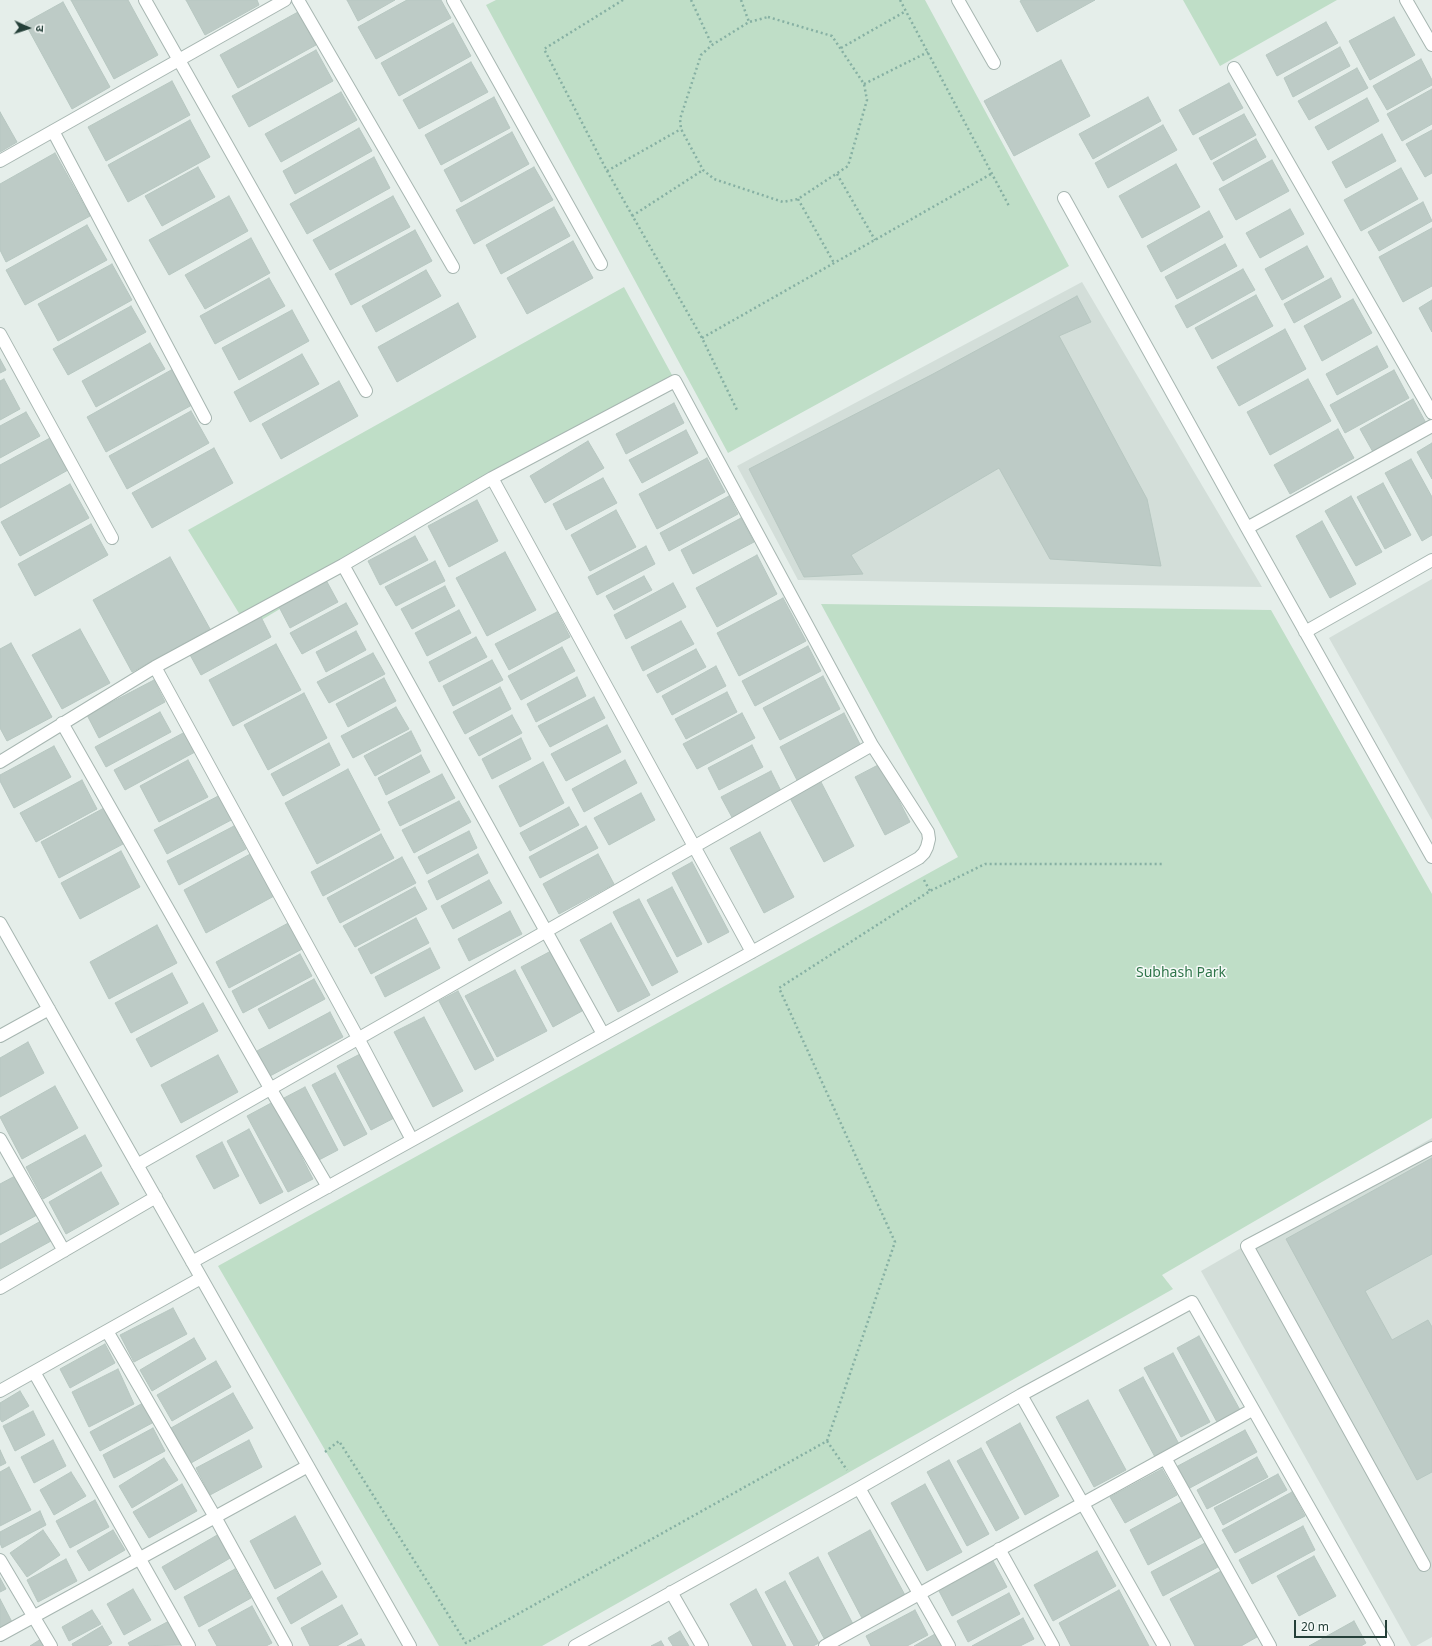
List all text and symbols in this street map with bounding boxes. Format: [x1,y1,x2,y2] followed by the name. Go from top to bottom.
[8,8,48,48] north arrow
[33,25,48,32] text: उ
[1136,965,1226,981] park label: Subhash Park
[1296,1612,1389,1638] scale bar
[1301,1618,1329,1635] text: 20 m

